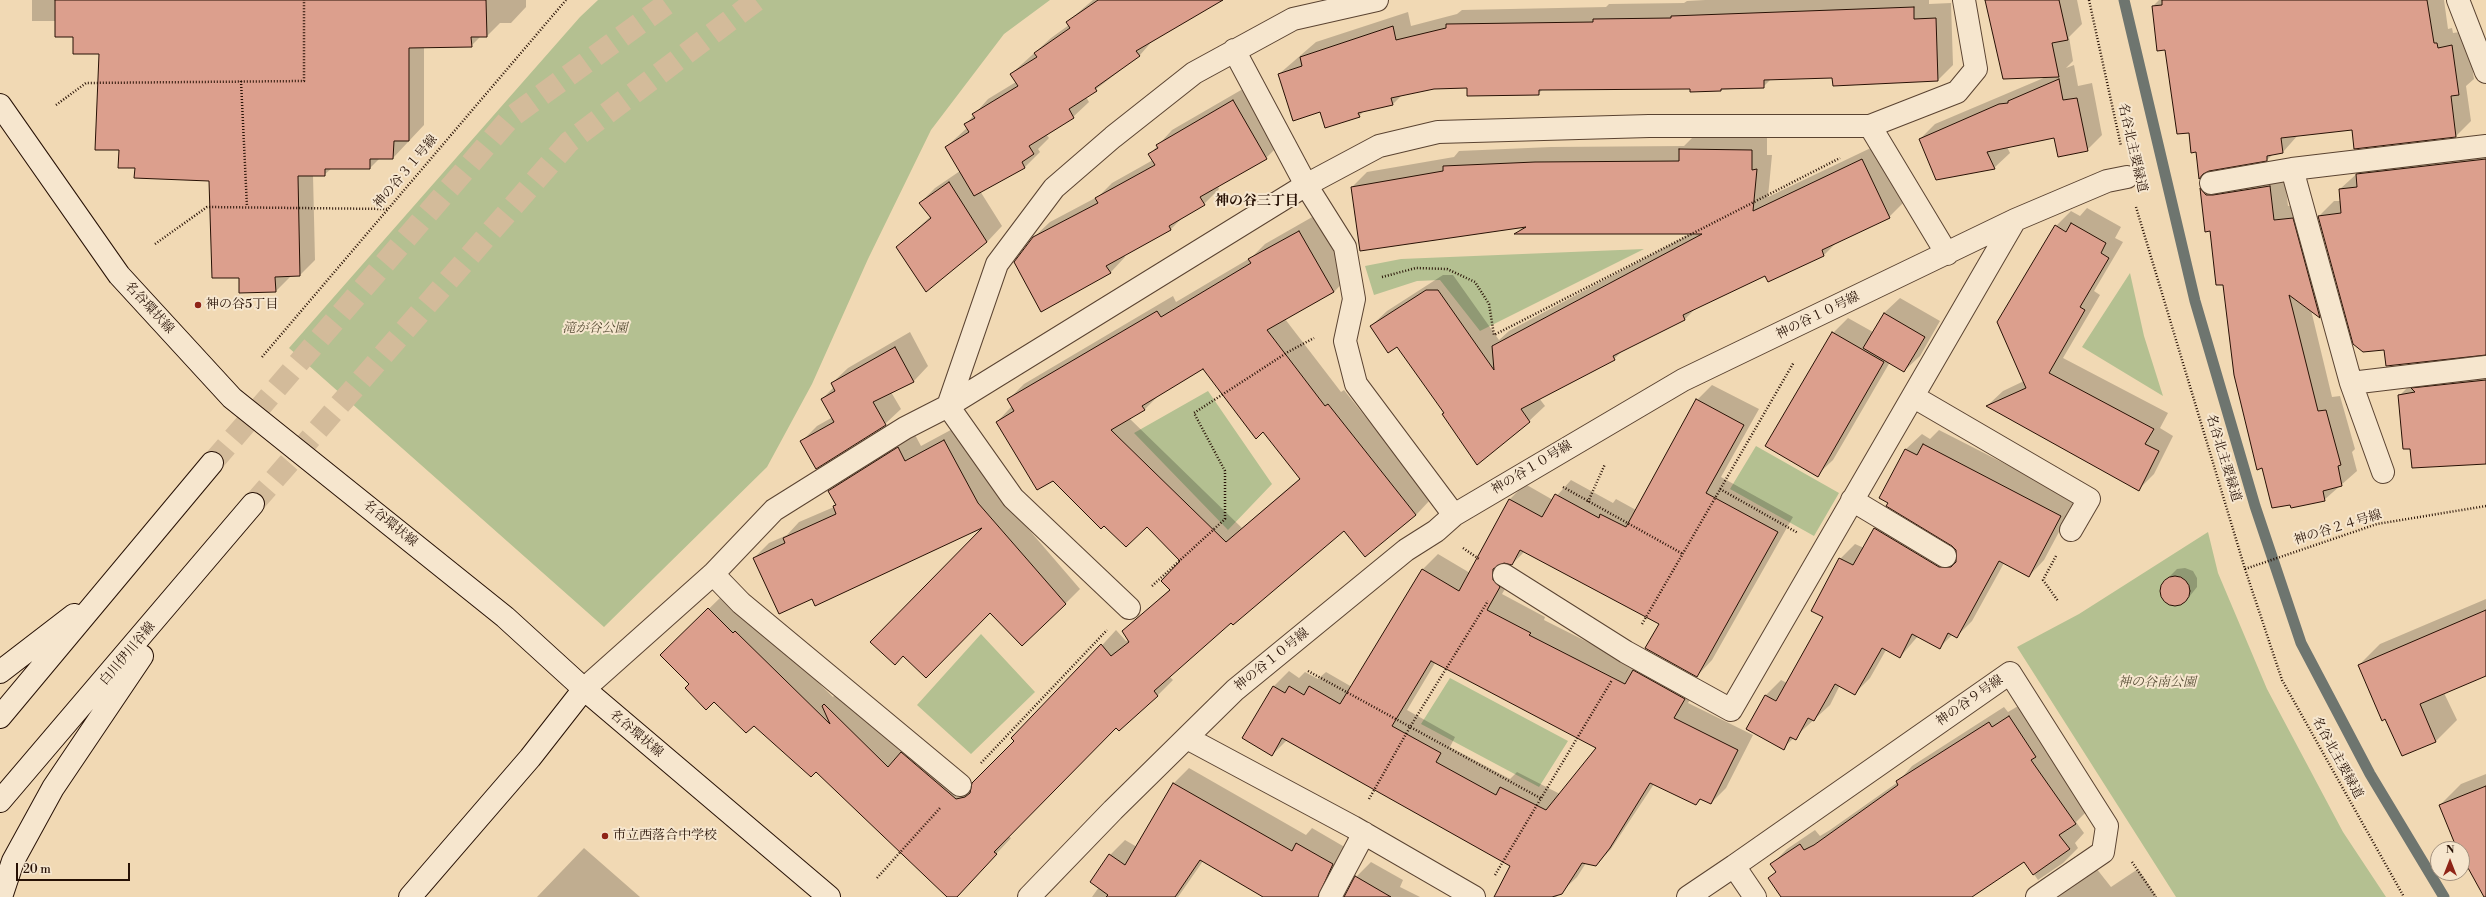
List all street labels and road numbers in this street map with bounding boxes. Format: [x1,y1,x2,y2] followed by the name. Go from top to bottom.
[2114,102,2150,194] street label: 名谷北主要緑道
[371,132,441,212] street label: 神の谷３１号線
[121,279,177,337] street label: 名谷環状線
[1774,289,1862,343] street label: 神の谷１０号線
[2202,412,2244,504] street label: 名谷北主要緑道
[1489,438,1575,498] street label: 神の谷１０号線
[360,497,420,551] street label: 名谷環状線
[2292,507,2384,549] street label: 神の谷２４号線
[97,619,159,689] street label: 白川伊川谷線
[1232,625,1312,695] street label: 神の谷１０号線
[1934,672,2006,730] street label: 神の谷９号線
[606,707,666,761] street label: 名谷環状線
[2308,714,2366,802] street label: 名谷北主要緑道

